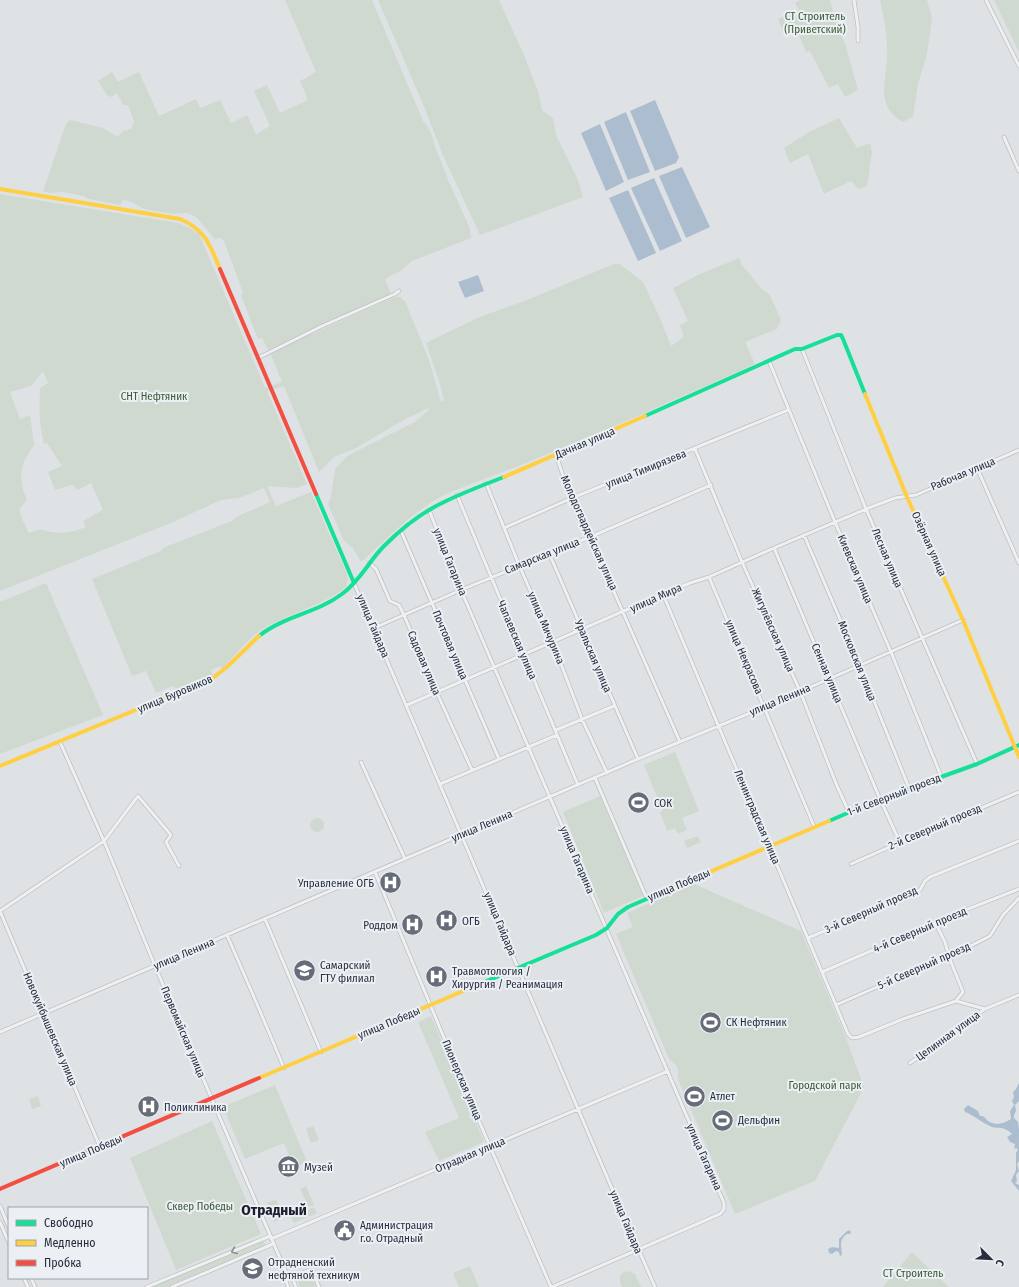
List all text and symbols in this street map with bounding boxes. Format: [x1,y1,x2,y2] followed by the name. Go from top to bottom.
[784,10,846,36] park label: СТ Строитель (Приветский)
[121,390,188,403] park label: СНТ Нефтяник
[552,425,617,462] street label: Дачная улица
[604,447,688,491] street label: улица Тимирязева
[929,455,997,493] street label: Рабочая улица
[558,473,620,593] street label: Молодогвардейская улица
[909,509,949,579] street label: Озёрная улица
[431,526,469,598] street label: улица Гагарина
[869,526,905,590] street label: Лесная улица
[835,533,875,605] street label: Киевская улица
[503,535,581,577] street label: Самарская улица
[628,581,684,615] street label: улица Мира
[749,586,797,674] street label: Жигулёвская улица
[525,590,567,666] street label: улица Мичурина
[354,592,392,660] street label: улица Гайдара
[495,599,539,681] street label: Чапаевская улица
[430,608,470,682] street label: Почтовая улица
[571,617,614,694] street label: Уральская улица
[722,618,766,696] street label: улица Некрасова
[835,619,879,703] street label: Московская улица
[405,629,443,697] street label: Садовая улица
[809,641,845,705] street label: Сенная улица
[136,672,214,716] street label: улица Буровиков
[748,681,812,719] street label: улица Ленина
[731,768,783,866] street label: Ленинградская улица
[845,771,943,819] street label: 1-й Северный проезд
[626,790,652,816] sports icon: СОК
[654,797,672,810] place label: СОК
[887,801,984,852] street label: 2-й Северный проезд
[450,807,514,845] street label: улица Ленина
[557,824,597,896] street label: улица Гагарина
[646,866,712,904] street label: улица Победы
[377,870,403,896] hospital icon: Управление ОГБ
[297,877,374,890] place label: Управление ОГБ
[823,884,920,936] street label: 3-й Северный проезд
[481,890,519,958] street label: улица Гайдара
[871,904,969,956] street label: 4-й Северный проезд
[434,908,460,934] hospital icon: ОГБ
[400,912,426,938] hospital icon: Роддом
[462,915,480,928] place label: ОГБ
[363,919,398,932] place label: Роддом
[152,935,216,973] street label: улица Ленина
[876,940,973,992] street label: 5-й Северный проезд
[292,958,318,984] school or university icon: Самарский ГТУ филиал
[320,959,375,985] place label: Самарский ГТУ филиал
[424,964,450,990] hospital icon: Травмотология / Хирургия / Реанимация
[452,965,563,991] place label: Травмотология / Хирургия / Реанимация
[20,970,80,1088] street label: Новокуйбышевская улица
[158,984,208,1080] street label: Первомайская улица
[356,1004,422,1042] street label: улица Победы
[913,1008,983,1064] street label: Целинная улица
[697,1009,723,1035] sports icon: СК Нефтяник
[726,1016,787,1029] place label: СК Нефтяник
[439,1038,485,1122] street label: Пионерская улица
[788,1079,862,1092] park label: Городской парк
[681,1083,707,1109] sports icon: Атлет
[710,1090,735,1103] place label: Атлет
[136,1094,162,1120] hospital icon: Поликлиника
[164,1101,227,1114] place label: Поликлиника
[710,1107,736,1133] sports icon: Дельфин
[737,1114,780,1127] place label: Дельфин
[683,1122,725,1192] street label: улица Гагарина
[58,1132,124,1170] street label: улица Победы
[433,1134,507,1176] street label: Отрадная улица
[276,1154,302,1180] museum icon: Музей
[304,1161,333,1174] place label: Музей
[607,1188,645,1256] street label: улица Гайдара
[167,1200,233,1213] park label: Сквер Победы
[241,1201,307,1219] district label: Отрадный
[8,1207,148,1279] legend
[44,1216,93,1230] text: Свободно
[332,1218,358,1244] public building icon: Администрация г.о. Отрадный
[360,1219,433,1245] place label: Администрация г.о. Отрадный
[44,1236,96,1250] text: Медленно
[971,1239,1011,1279] north arrow
[231,1246,238,1254] one-way arrow
[239,1255,265,1281] school or university icon: Отрадненский нефтяной техникум
[44,1256,82,1270] text: Пробка
[268,1256,360,1282] place label: Отрадненский нефтяной техникум
[992,1258,1007,1268] text: С
[883,1267,943,1280] park label: СТ Строитель

